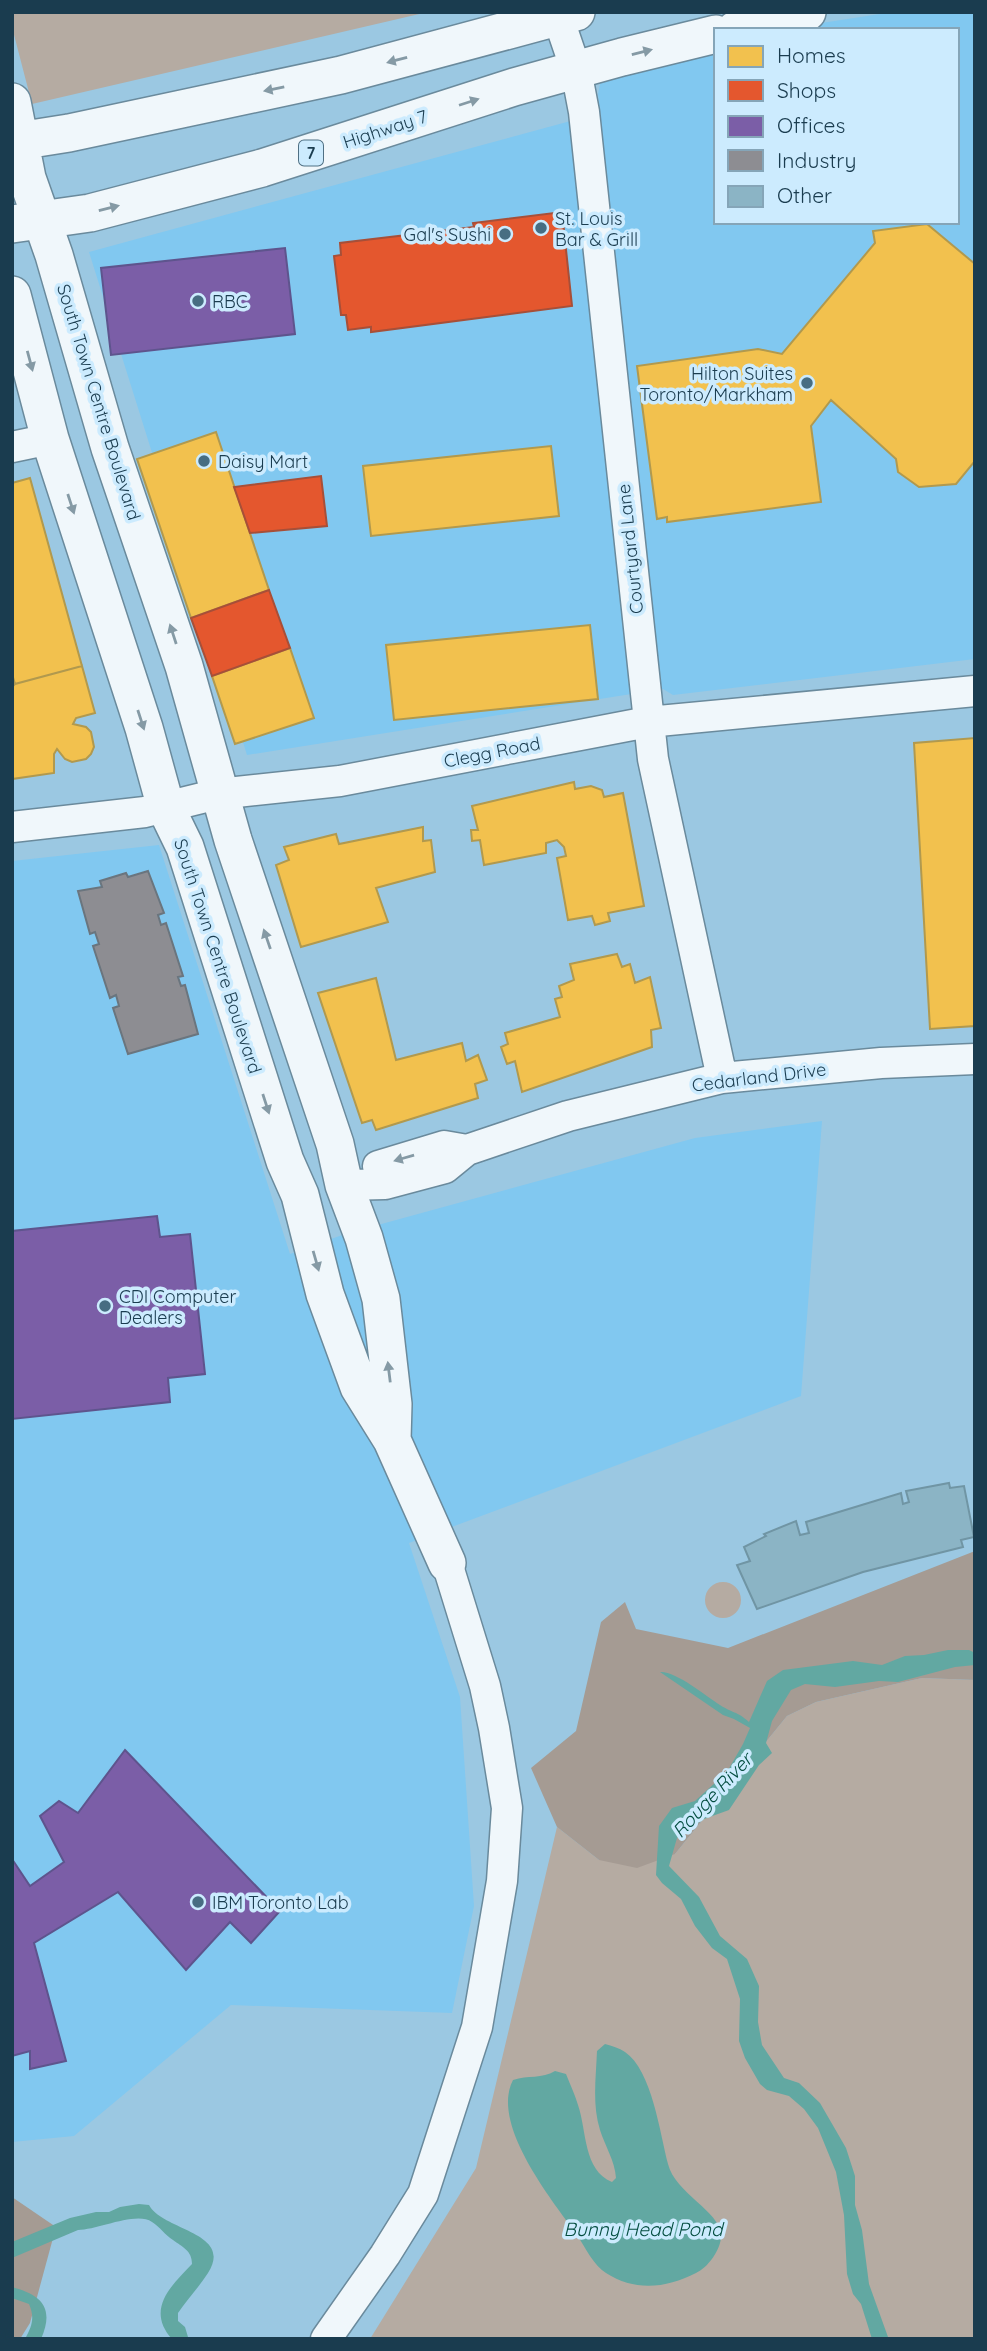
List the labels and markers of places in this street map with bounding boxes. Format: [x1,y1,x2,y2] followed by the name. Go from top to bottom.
[555,207,638,251] place label: St. Louis Bar & Grill
[533,220,549,236] marker: St. Louis Bar & Grill
[403,223,491,246] place label: Gal's Sushi
[497,226,513,242] marker: Gal's Sushi
[212,290,248,313] place label: RBC
[190,293,206,309] marker: RBC
[640,362,793,406] place label: Hilton Suites Toronto/Markham
[799,375,815,391] marker: Hilton Suites Toronto/Markham
[218,450,308,473] place label: Daisy Mart
[196,453,212,469] marker: Daisy Mart
[119,1285,236,1329] place label: CDI Computer Dealers
[97,1298,113,1314] marker: CDI Computer Dealers
[212,1891,349,1914] place label: IBM Toronto Lab
[190,1894,206,1910] marker: IBM Toronto Lab

